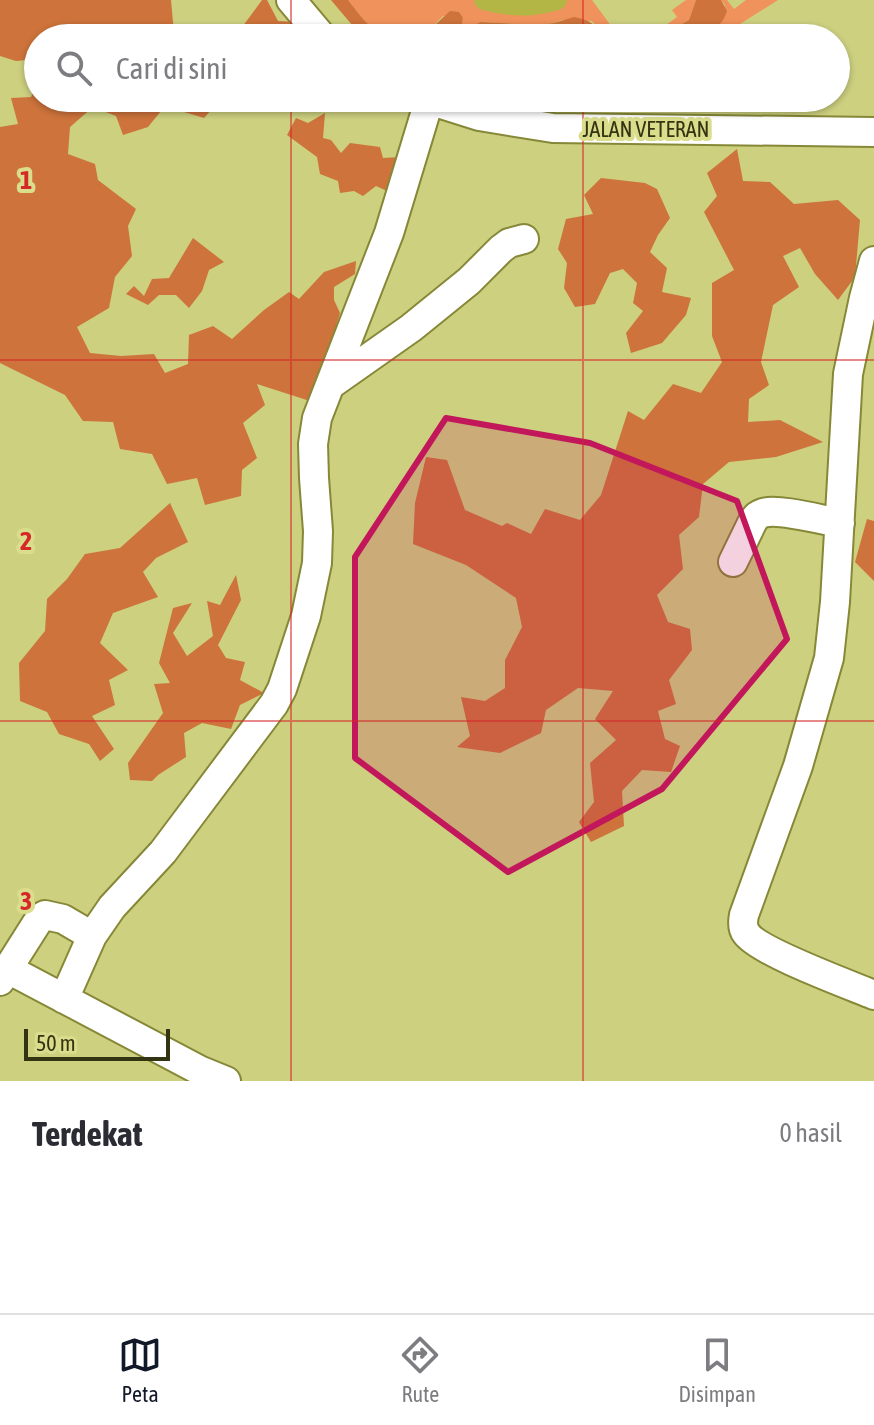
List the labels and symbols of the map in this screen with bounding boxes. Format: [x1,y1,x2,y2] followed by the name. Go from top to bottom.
[582,116,710,142] street label: JALAN VETERAN
[20,165,32,195] text: 1
[20,526,32,556] text: 2
[20,886,32,916] text: 3
[24,1025,170,1061] scale bar

